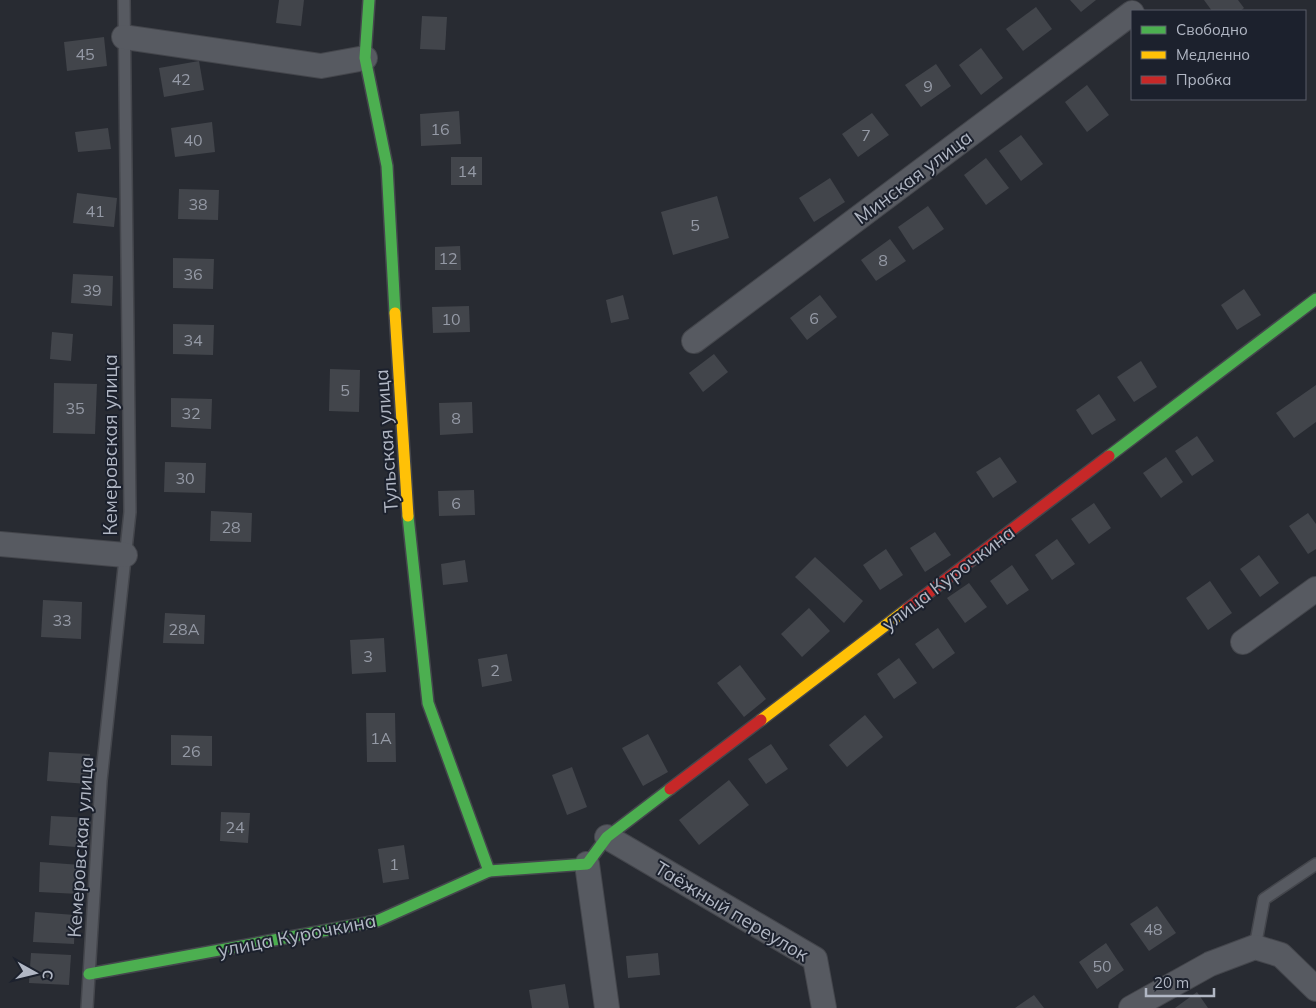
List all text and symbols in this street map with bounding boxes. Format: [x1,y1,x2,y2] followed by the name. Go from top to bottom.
[1131,10,1306,100] legend
[1176,20,1248,39] text: Свободно
[75,44,95,64] house number: 45
[1176,45,1250,64] text: Медленно
[171,69,191,89] house number: 42
[1176,70,1231,89] text: Пробка
[923,76,933,96] house number: 9
[430,119,450,139] house number: 16
[849,125,977,229] street label: Минская улица
[861,125,871,145] house number: 7
[183,130,203,150] house number: 40
[457,161,477,181] house number: 14
[188,194,208,214] house number: 38
[85,201,105,221] house number: 41
[690,215,700,235] house number: 5
[438,248,458,268] house number: 12
[878,250,888,270] house number: 8
[183,264,203,284] house number: 36
[82,280,102,300] house number: 39
[809,308,819,328] house number: 6
[441,309,461,329] house number: 10
[183,330,203,350] house number: 34
[98,354,122,536] street label: Кемеровская улица
[369,369,403,513] street label: Тульская улица
[340,380,350,400] house number: 5
[65,398,85,418] house number: 35
[181,403,201,423] house number: 32
[451,408,461,428] house number: 8
[175,468,195,488] house number: 30
[451,493,461,513] house number: 6
[221,517,241,537] house number: 28
[877,520,1019,636] street label: улица Курочкина
[52,610,72,630] house number: 33
[169,619,200,639] house number: 28А
[363,646,373,666] house number: 3
[490,660,500,680] house number: 2
[370,728,392,748] house number: 1А
[181,741,201,761] house number: 26
[62,756,98,938] street label: Кемеровская улица
[225,817,245,837] house number: 24
[389,854,399,874] house number: 1
[651,856,814,967] street label: Таёжный переулок
[216,908,378,962] street label: улица Курочкина
[1143,919,1163,939] house number: 48
[10,948,60,998] north arrow
[1092,956,1112,976] house number: 50
[1146,966,1214,998] scale bar
[38,969,57,981] text: С
[1154,973,1189,992] text: 20 m

